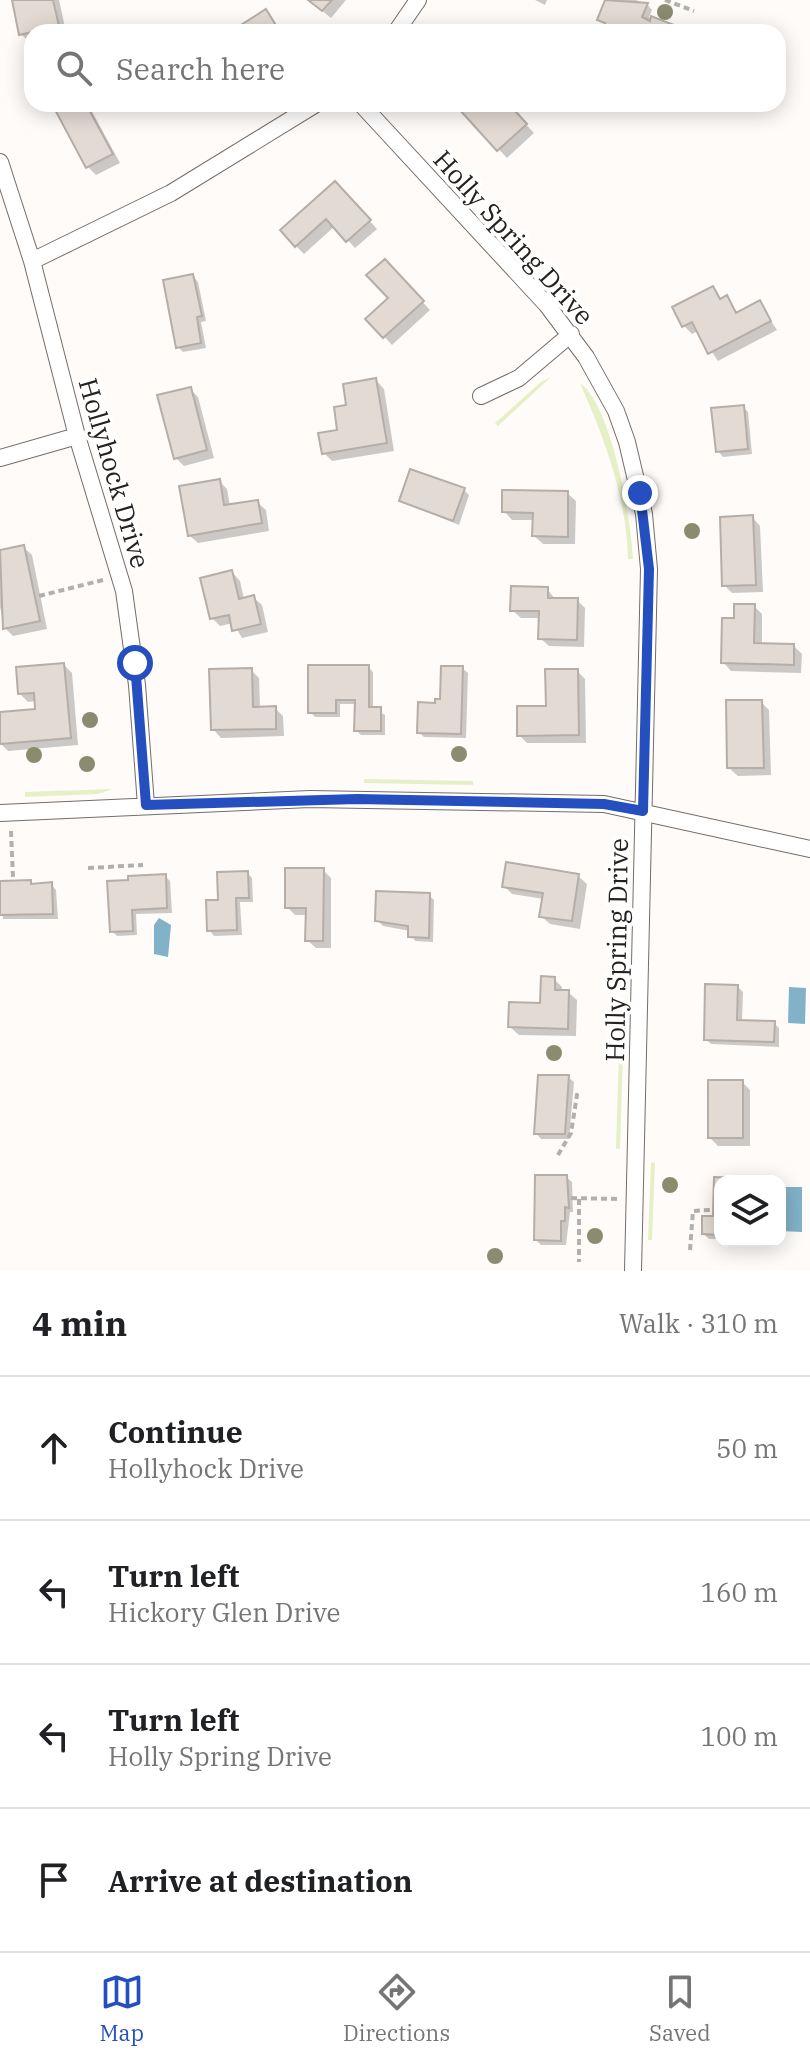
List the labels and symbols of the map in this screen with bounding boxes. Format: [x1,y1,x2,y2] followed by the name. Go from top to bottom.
[426,142,602,332] street label: Holly Spring Drive
[72,374,158,572] street label: Hollyhock Drive
[622,475,658,511] route end
[117,645,153,681] route start
[597,838,635,1062] street label: Holly Spring Drive

